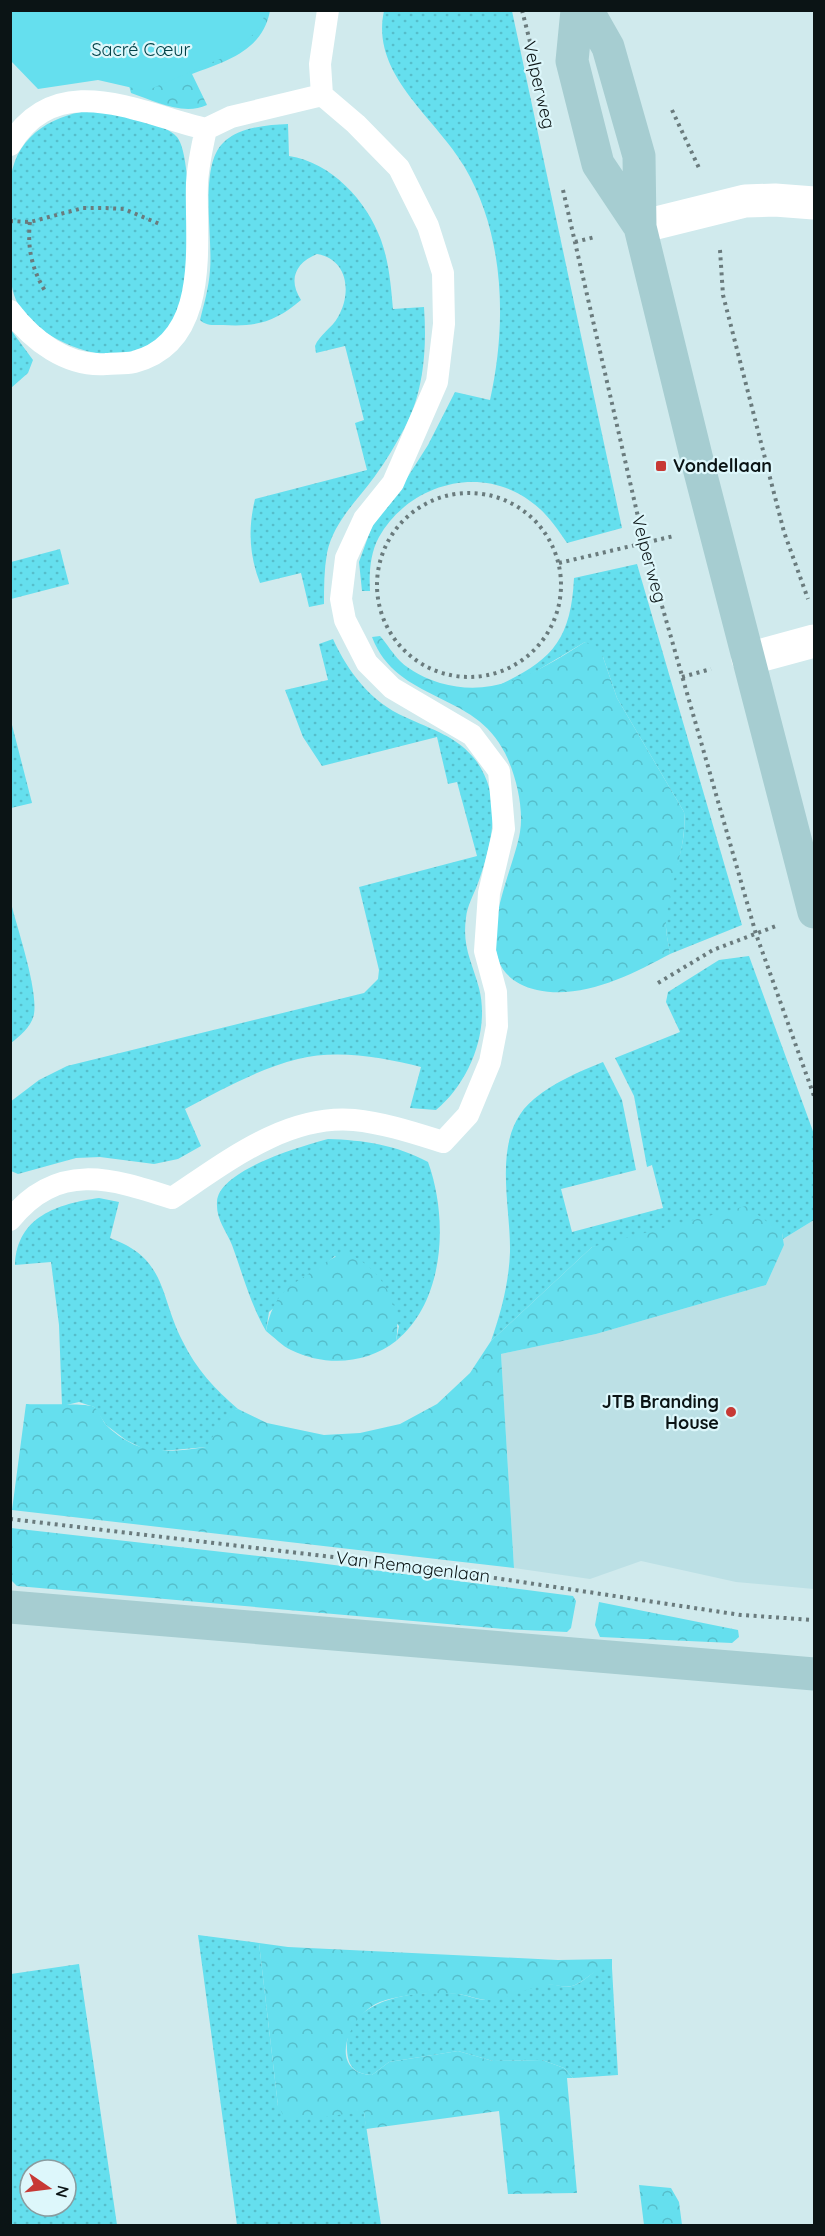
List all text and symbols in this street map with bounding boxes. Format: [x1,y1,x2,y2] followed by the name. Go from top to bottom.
[91,38,191,61] park label: Sacré Cœur
[518,39,561,131] street label: Velperweg
[673,454,772,477] place label: Vondellaan
[654,459,668,473] marker: Vondellaan
[627,513,672,605] street label: Velperweg
[602,1390,719,1434] place label: JTB Branding House
[724,1405,738,1419] marker: JTB Branding House
[335,1546,492,1587] street label: Van Remagenlaan
[18,2158,78,2218] north arrow
[51,2184,74,2200] text: N

